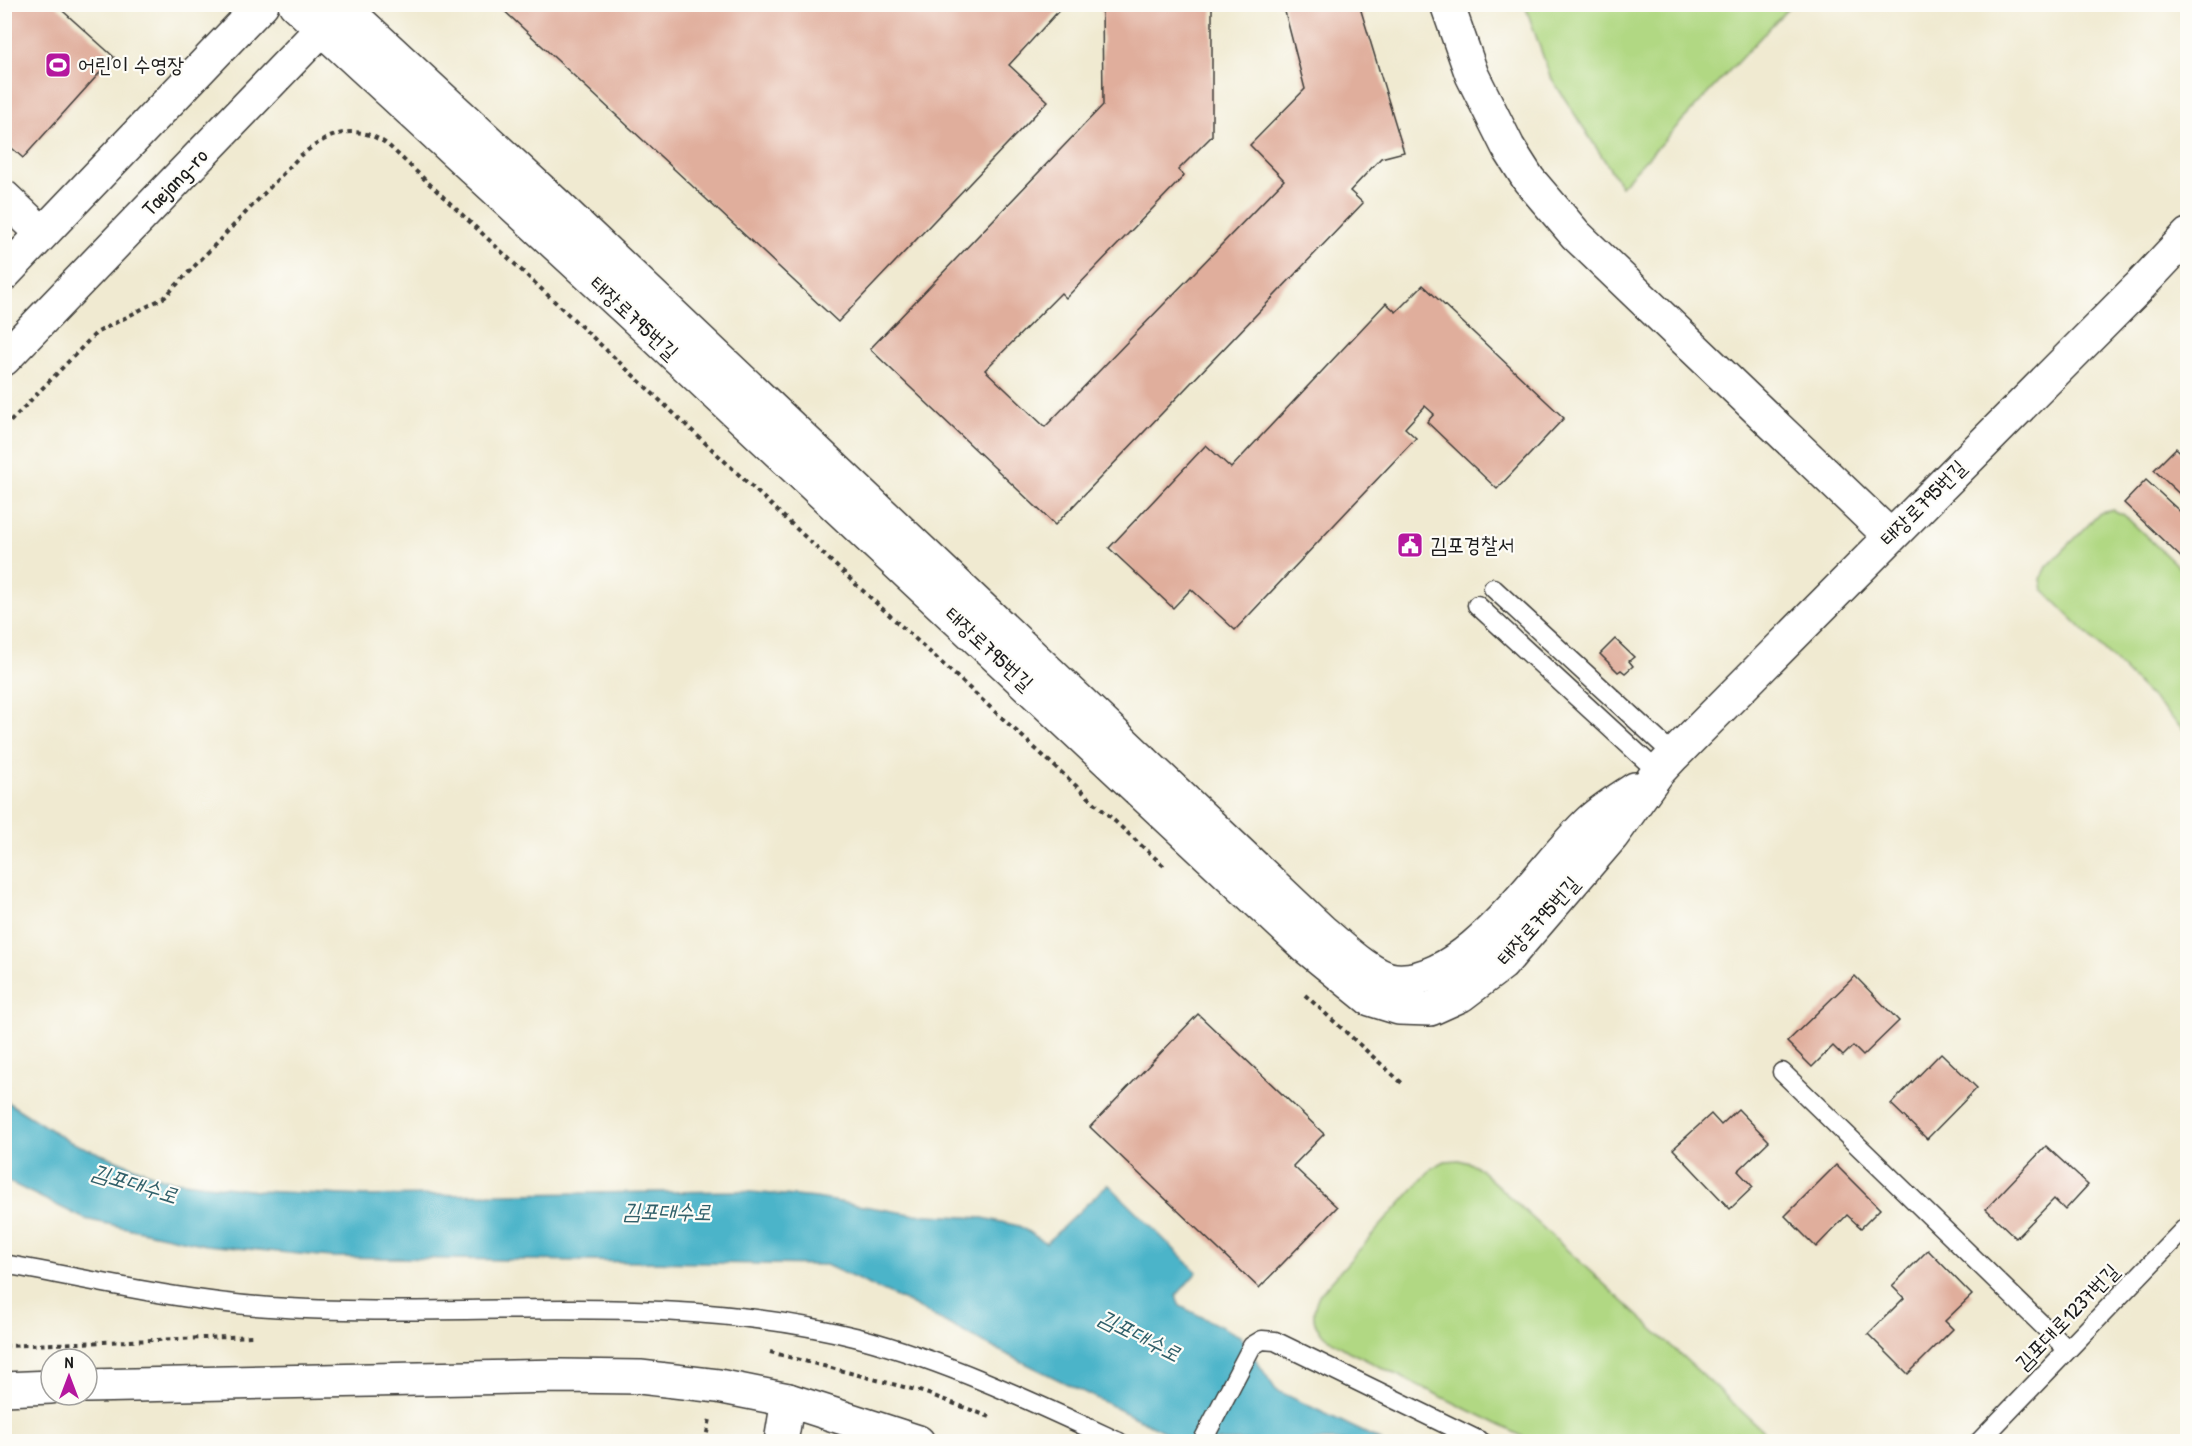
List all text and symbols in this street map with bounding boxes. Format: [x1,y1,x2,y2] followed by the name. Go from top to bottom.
[43,50,73,80] sports icon: 어린이 수영장
[78,50,184,79] place label: 어린이 수영장
[135,142,214,222] street label: Taejang-ro
[584,269,685,366] street label: 태장로795번길
[1873,453,1972,552] street label: 태장로795번길
[1395,530,1425,560] public building icon: 김포경찰서
[1430,530,1515,559] place label: 김포경찰서
[939,600,1040,697] street label: 태장로795번길
[1490,869,1586,972] street label: 태장로795번길
[88,1156,182,1210] water label: 김포대수로
[622,1195,712,1227] water label: 김포대수로
[2008,1257,2125,1377] street label: 김포대로1237번길
[1094,1302,1187,1369] water label: 김포대수로
[39,1347,99,1407] north arrow
[65,1351,74,1373] text: N

